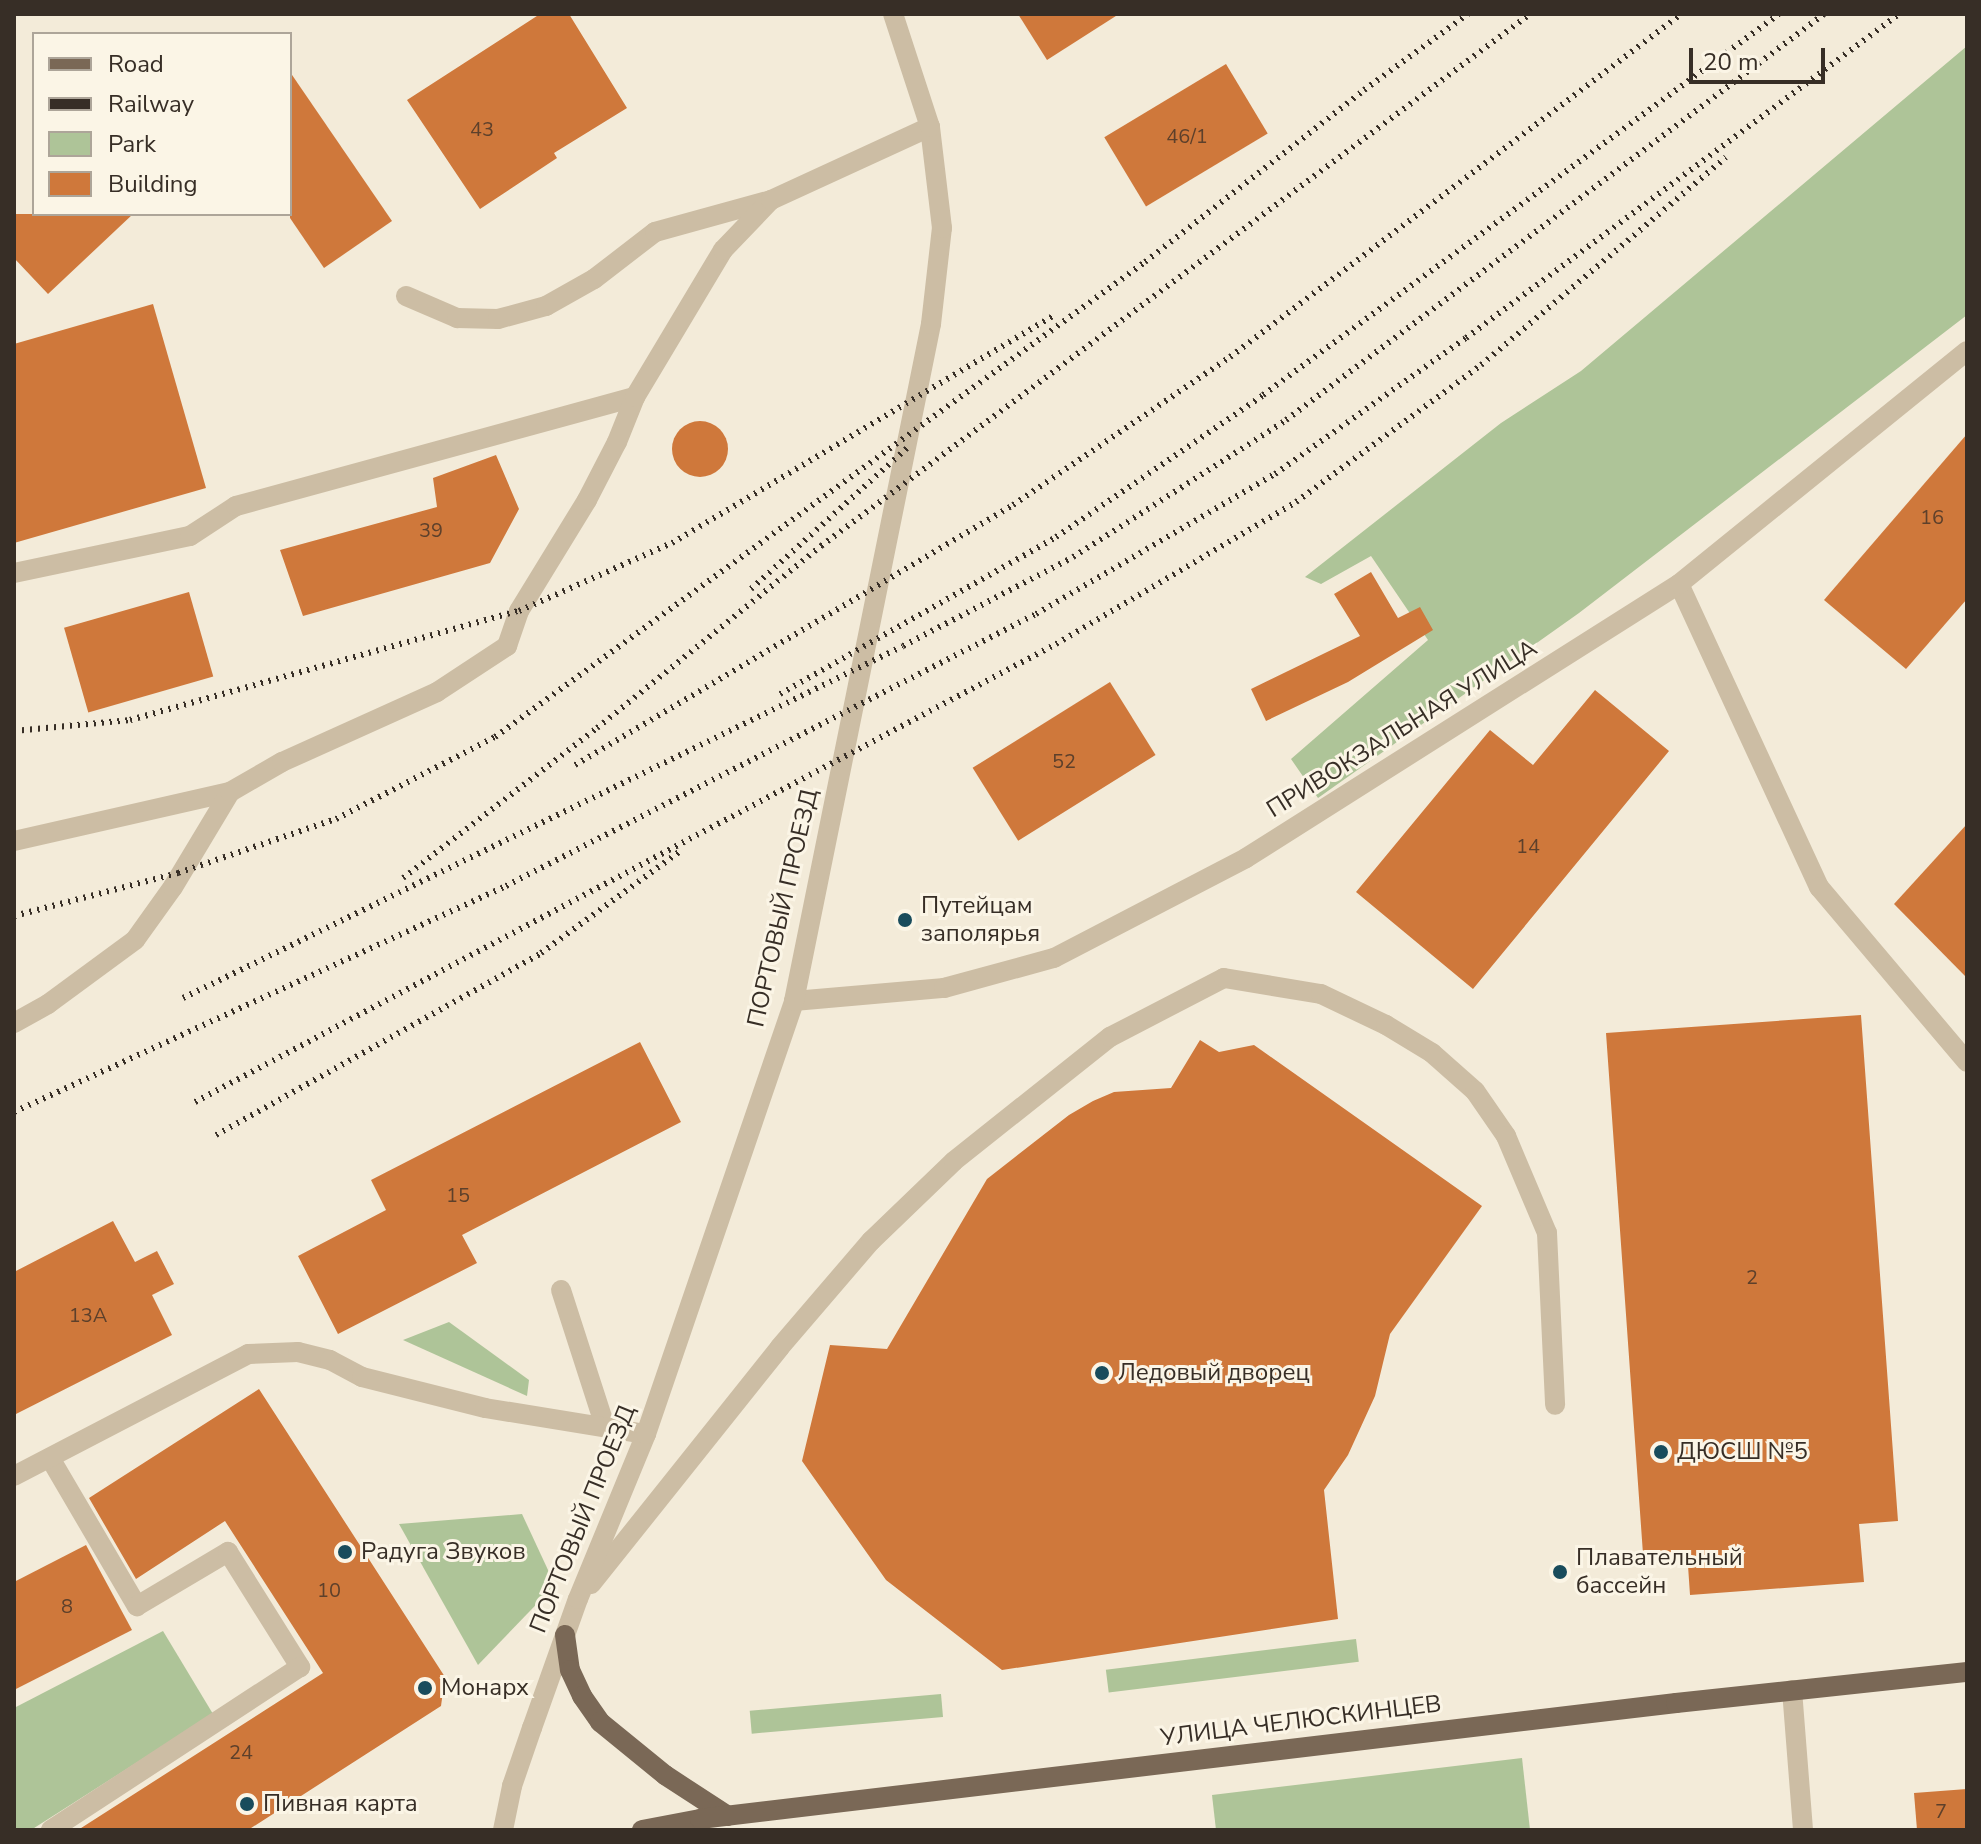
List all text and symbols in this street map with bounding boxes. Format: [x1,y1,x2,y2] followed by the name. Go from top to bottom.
[32,32,292,216] legend
[1693,32,1829,82] scale bar
[1703,46,1759,78] text: 20 m
[108,48,164,80] text: Road
[108,88,194,120] text: Railway
[470,117,494,141] house number: 43
[1166,124,1208,148] house number: 46/1
[108,128,156,160] text: Park
[108,168,198,200] text: Building
[1920,505,1944,529] house number: 16
[419,518,443,542] house number: 39
[1262,634,1542,824] street label: ПРИВОКЗАЛЬНАЯ УЛИЦА
[1052,749,1076,773] house number: 52
[742,786,824,1030] street label: ПОРТОВЫЙ ПРОЕЗД
[1516,834,1540,858] house number: 14
[921,892,1040,948] place label: Путейцам заполярья
[896,911,914,929] marker: Путейцам заполярья
[446,1183,470,1207] house number: 15
[1746,1265,1758,1289] house number: 2
[69,1303,107,1327] house number: 13А
[1118,1359,1310,1387] place label: Ледовый дворец
[1093,1364,1111,1382] marker: Ледовый дворец
[524,1401,642,1637] street label: ПОРТОВЫЙ ПРОЕЗД
[1677,1438,1808,1466] place label: ДЮСШ №5
[1652,1443,1670,1461] marker: ДЮСШ №5
[361,1538,526,1566] place label: Радуга Звуков
[336,1543,354,1561] marker: Радуга Звуков
[1576,1544,1743,1600] place label: Плавательный бассейн
[1551,1563,1569,1581] marker: Плавательный бассейн
[317,1578,341,1602] house number: 10
[61,1594,73,1618] house number: 8
[441,1674,529,1702] place label: Монарх
[416,1679,434,1697] marker: Монарх
[1159,1689,1443,1753] street label: УЛИЦА ЧЕЛЮСКИНЦЕВ
[229,1740,253,1764] house number: 24
[263,1790,418,1818] place label: Пивная карта
[238,1795,256,1813] marker: Пивная карта
[1935,1799,1947,1823] house number: 7

